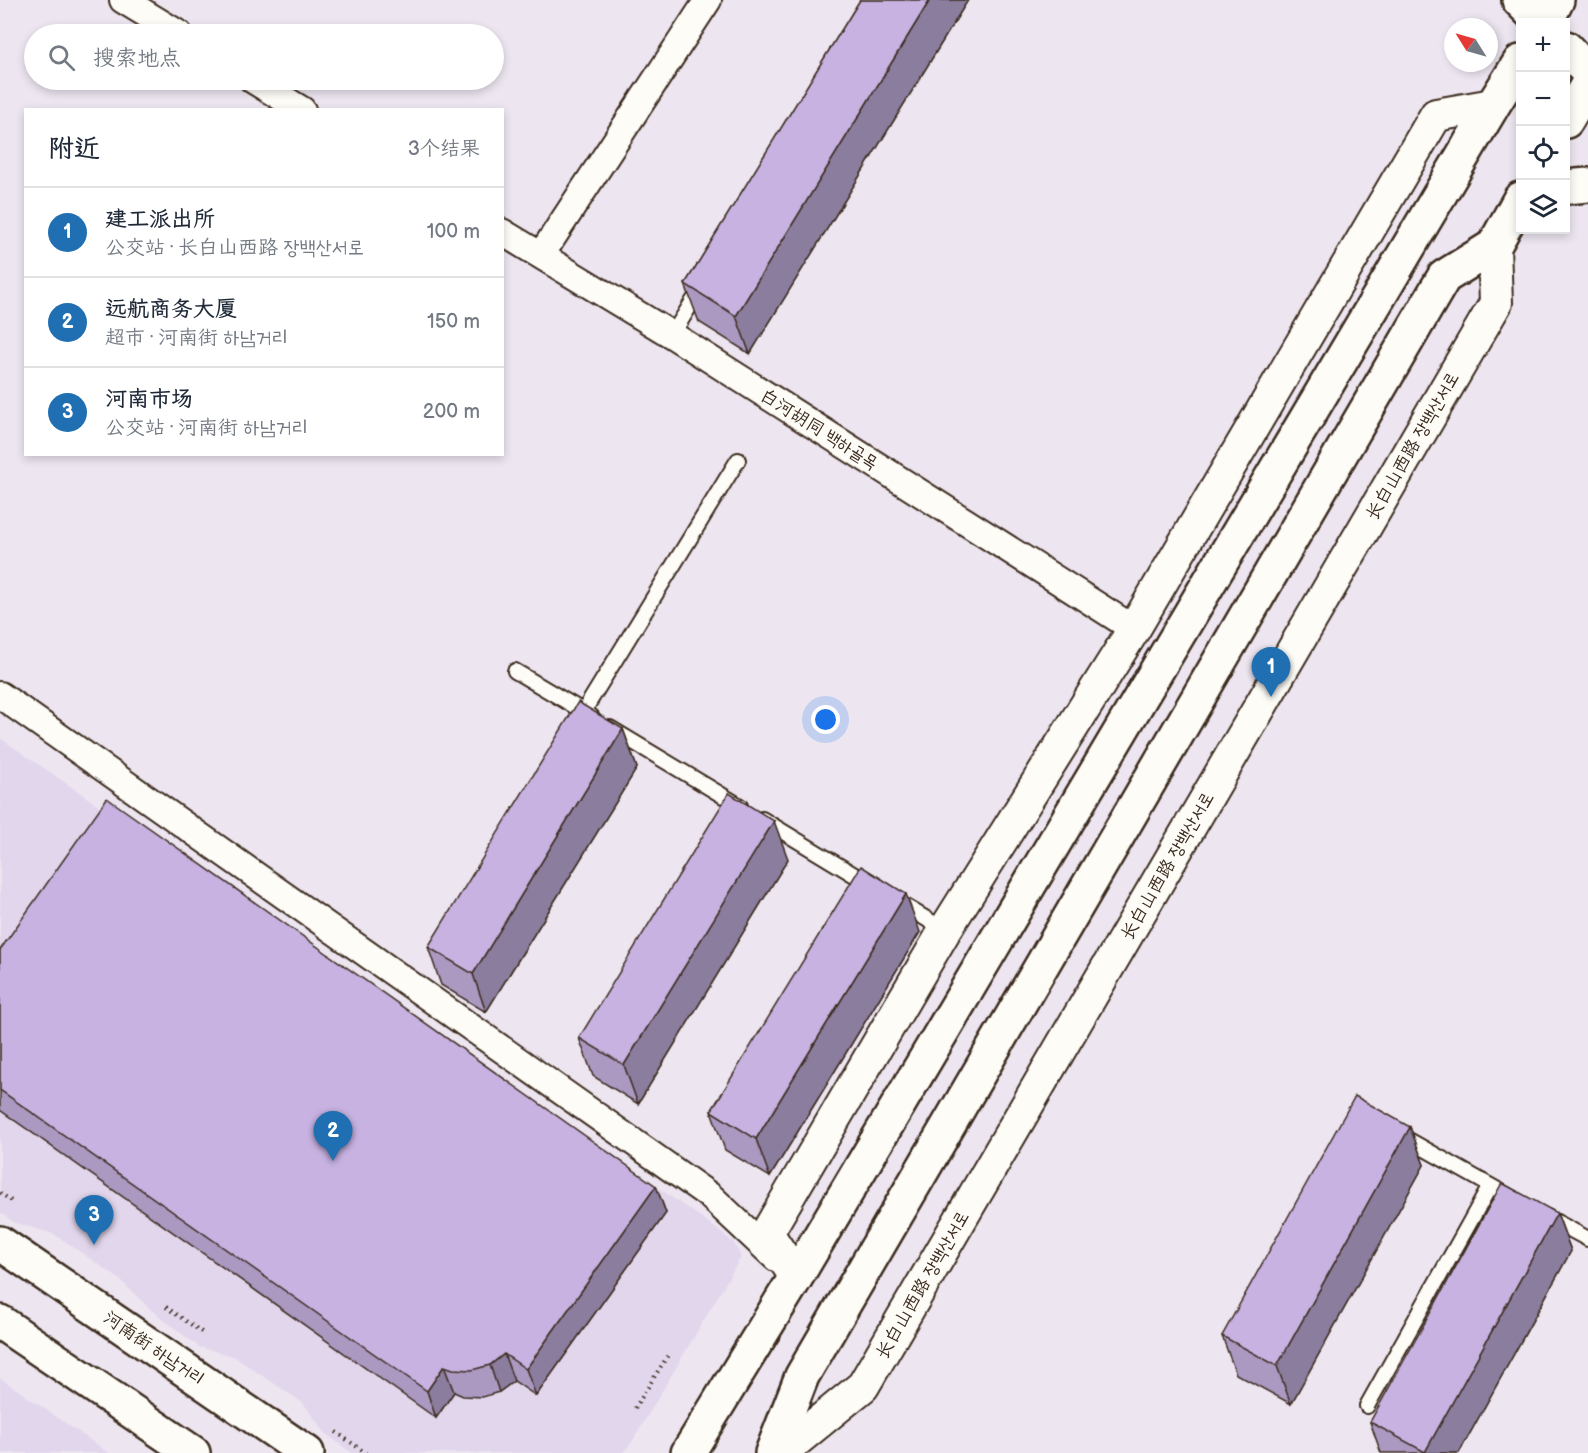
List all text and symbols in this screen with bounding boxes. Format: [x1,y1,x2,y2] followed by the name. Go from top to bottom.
[1444,18,1498,72] north arrow
[1516,18,1570,234] map controls
[1516,18,1570,72] button: +
[24,24,504,90] search box
[45,41,78,74] icon: search
[93,45,181,72] text: 搜索地点
[1516,72,1570,126] button: −
[1516,126,1570,180] button: locate
[48,134,100,165] text: 附近
[408,137,480,161] text: 3个结果
[1516,180,1570,234] button: layers
[105,206,215,233] text: 建工派出所
[63,220,72,244] text: 1
[427,220,480,244] text: 100 m
[105,236,364,260] text: 公交站 · 长白山西路 장백산서로
[105,296,237,323] text: 远航商务大厦
[62,310,73,334] text: 2
[427,310,480,334] text: 150 m
[105,326,288,350] text: 超市 · 河南街 하남거리
[1362,369,1463,524] street label: 长白山西路 장백산서로
[756,385,881,474] street label: 白河胡同 백하골목
[105,386,193,413] text: 河南市场
[62,400,73,424] text: 3
[423,400,480,424] text: 200 m
[105,416,308,440] text: 公交站 · 河南街 하남거리
[1252,648,1290,697] pin: 1
[811,705,840,734] your location
[1117,789,1218,944] street label: 长白山西路 장백산서로
[314,1112,352,1161] pin: 2
[74,1196,113,1245] pin: 3
[872,1208,973,1363] street label: 长白山西路 장백산서로
[99,1307,208,1390] street label: 河南街 하남거리

